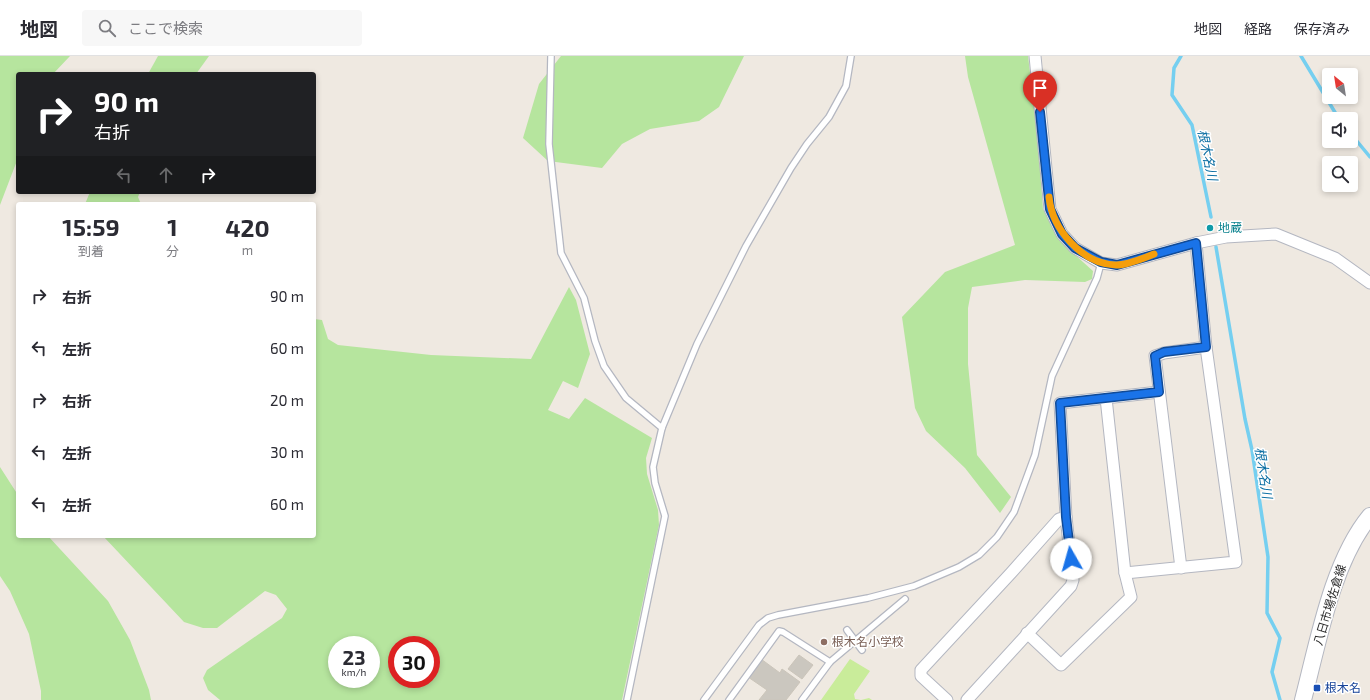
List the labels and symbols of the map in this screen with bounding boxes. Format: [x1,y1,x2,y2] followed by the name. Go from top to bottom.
[1322,68,1358,104] north arrow
[1023,71,1057,112] pin
[1195,128,1222,184] water label: 根木名川
[1218,220,1242,234] place label: 地蔵
[1205,223,1215,233] marker: 地蔵
[1252,446,1276,502] water label: 根木名川
[1050,538,1092,580] position arrow
[1310,562,1348,647] street label: 八日市場佐倉線
[832,634,904,648] place label: 根木名小学校
[388,636,440,688] speed limit sign: 30
[819,637,829,647] marker: 根木名小学校
[1325,680,1361,694] place label: 根木名
[1312,683,1322,693] marker: 根木名

